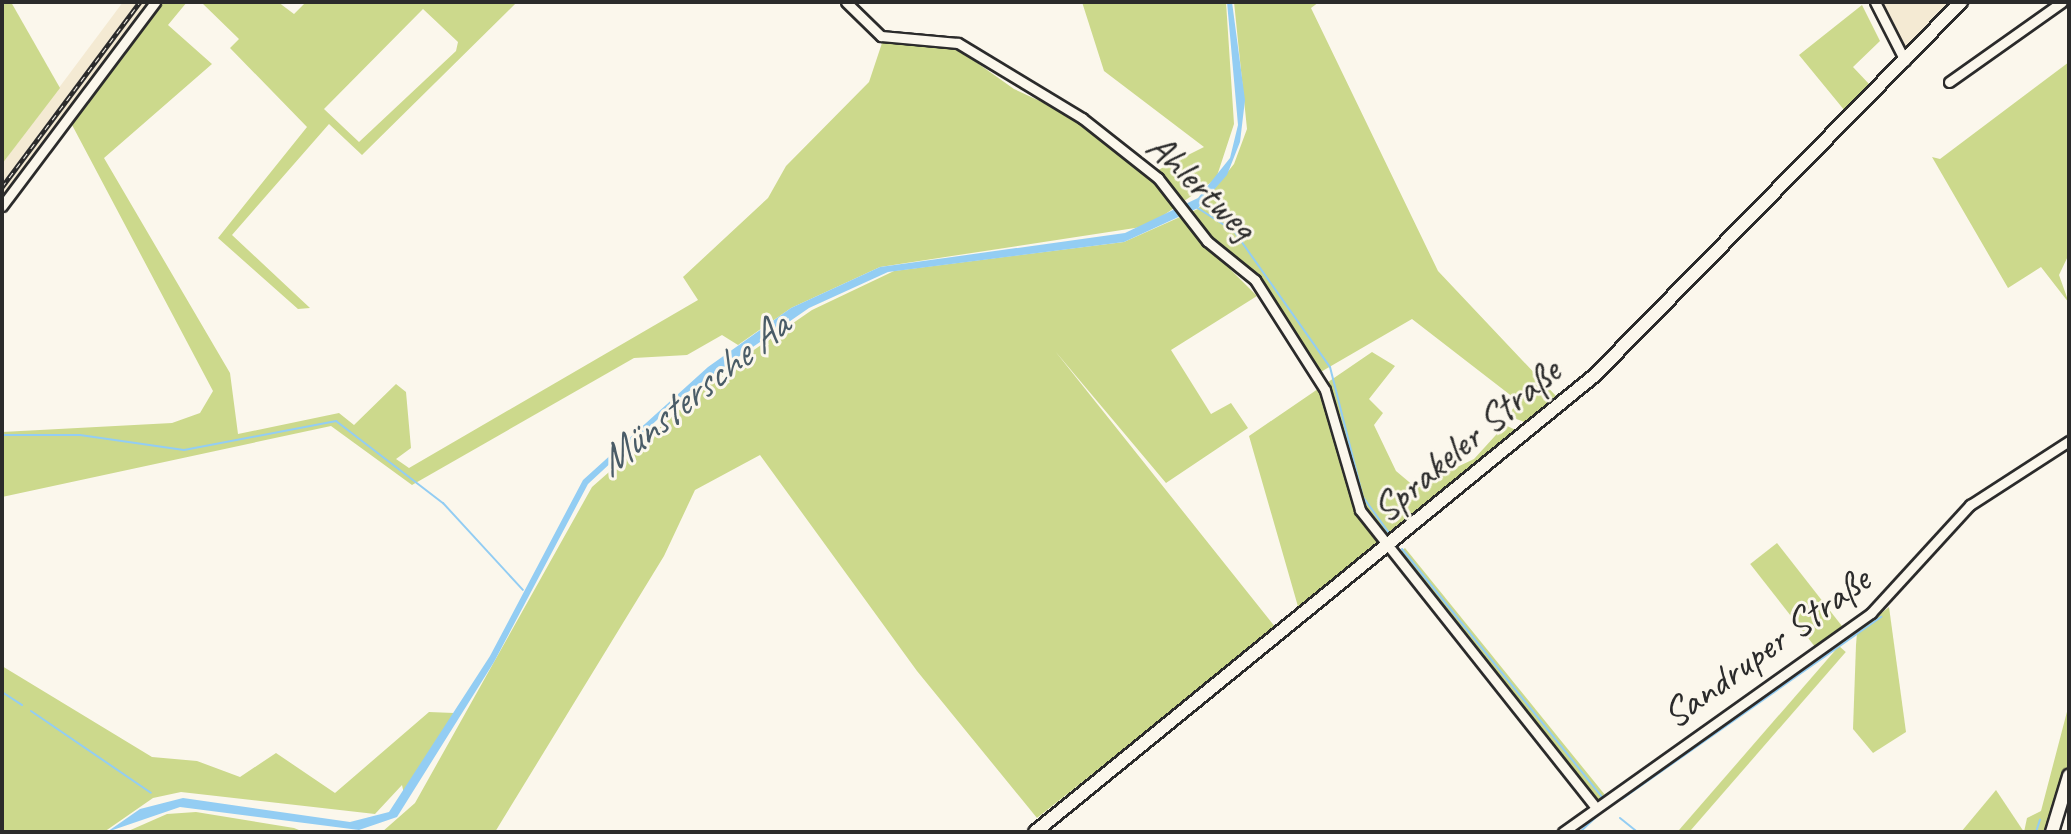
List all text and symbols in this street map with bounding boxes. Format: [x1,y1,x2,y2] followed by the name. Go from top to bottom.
[1137,122,1267,250] street label: Ahlertweg
[586,301,800,487] water label: Münstersche Aa
[1362,347,1570,533] street label: Sprakeler Straße
[1652,555,1880,739] street label: Sandruper Straße

